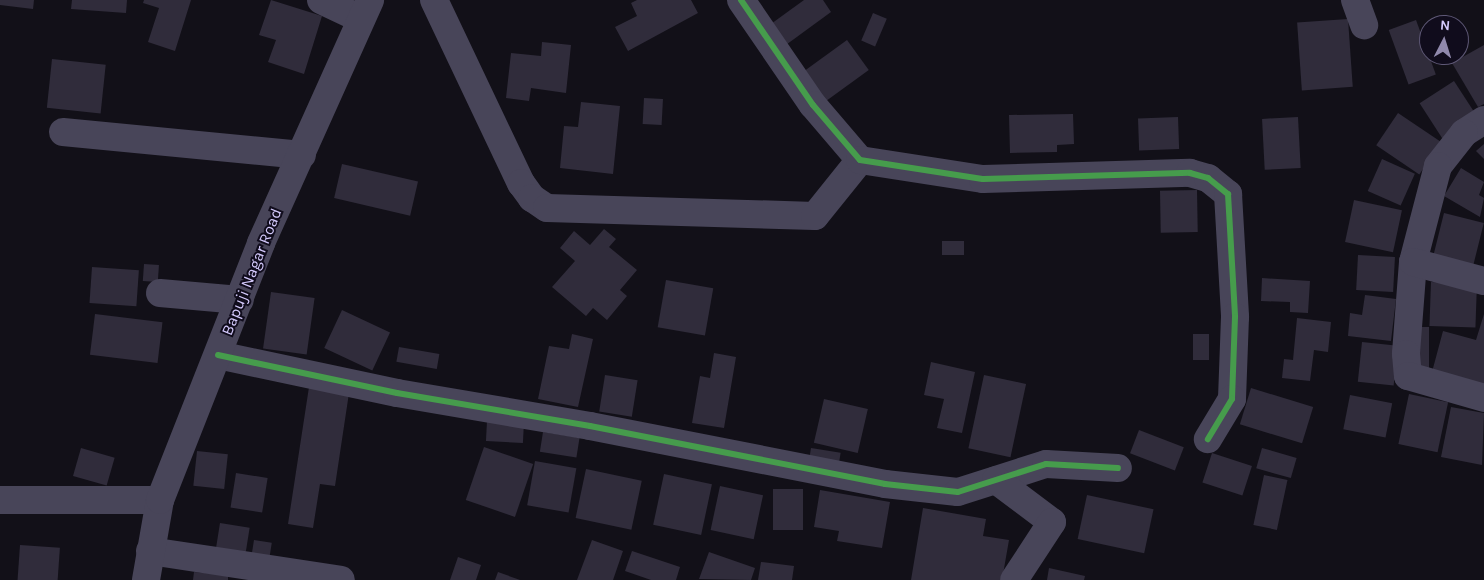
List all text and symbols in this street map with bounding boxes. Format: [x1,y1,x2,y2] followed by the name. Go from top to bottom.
[1419,15,1469,65] north arrow
[1440,17,1451,34] text: N
[218,206,286,338] street label: Bapuji Nagar Road

